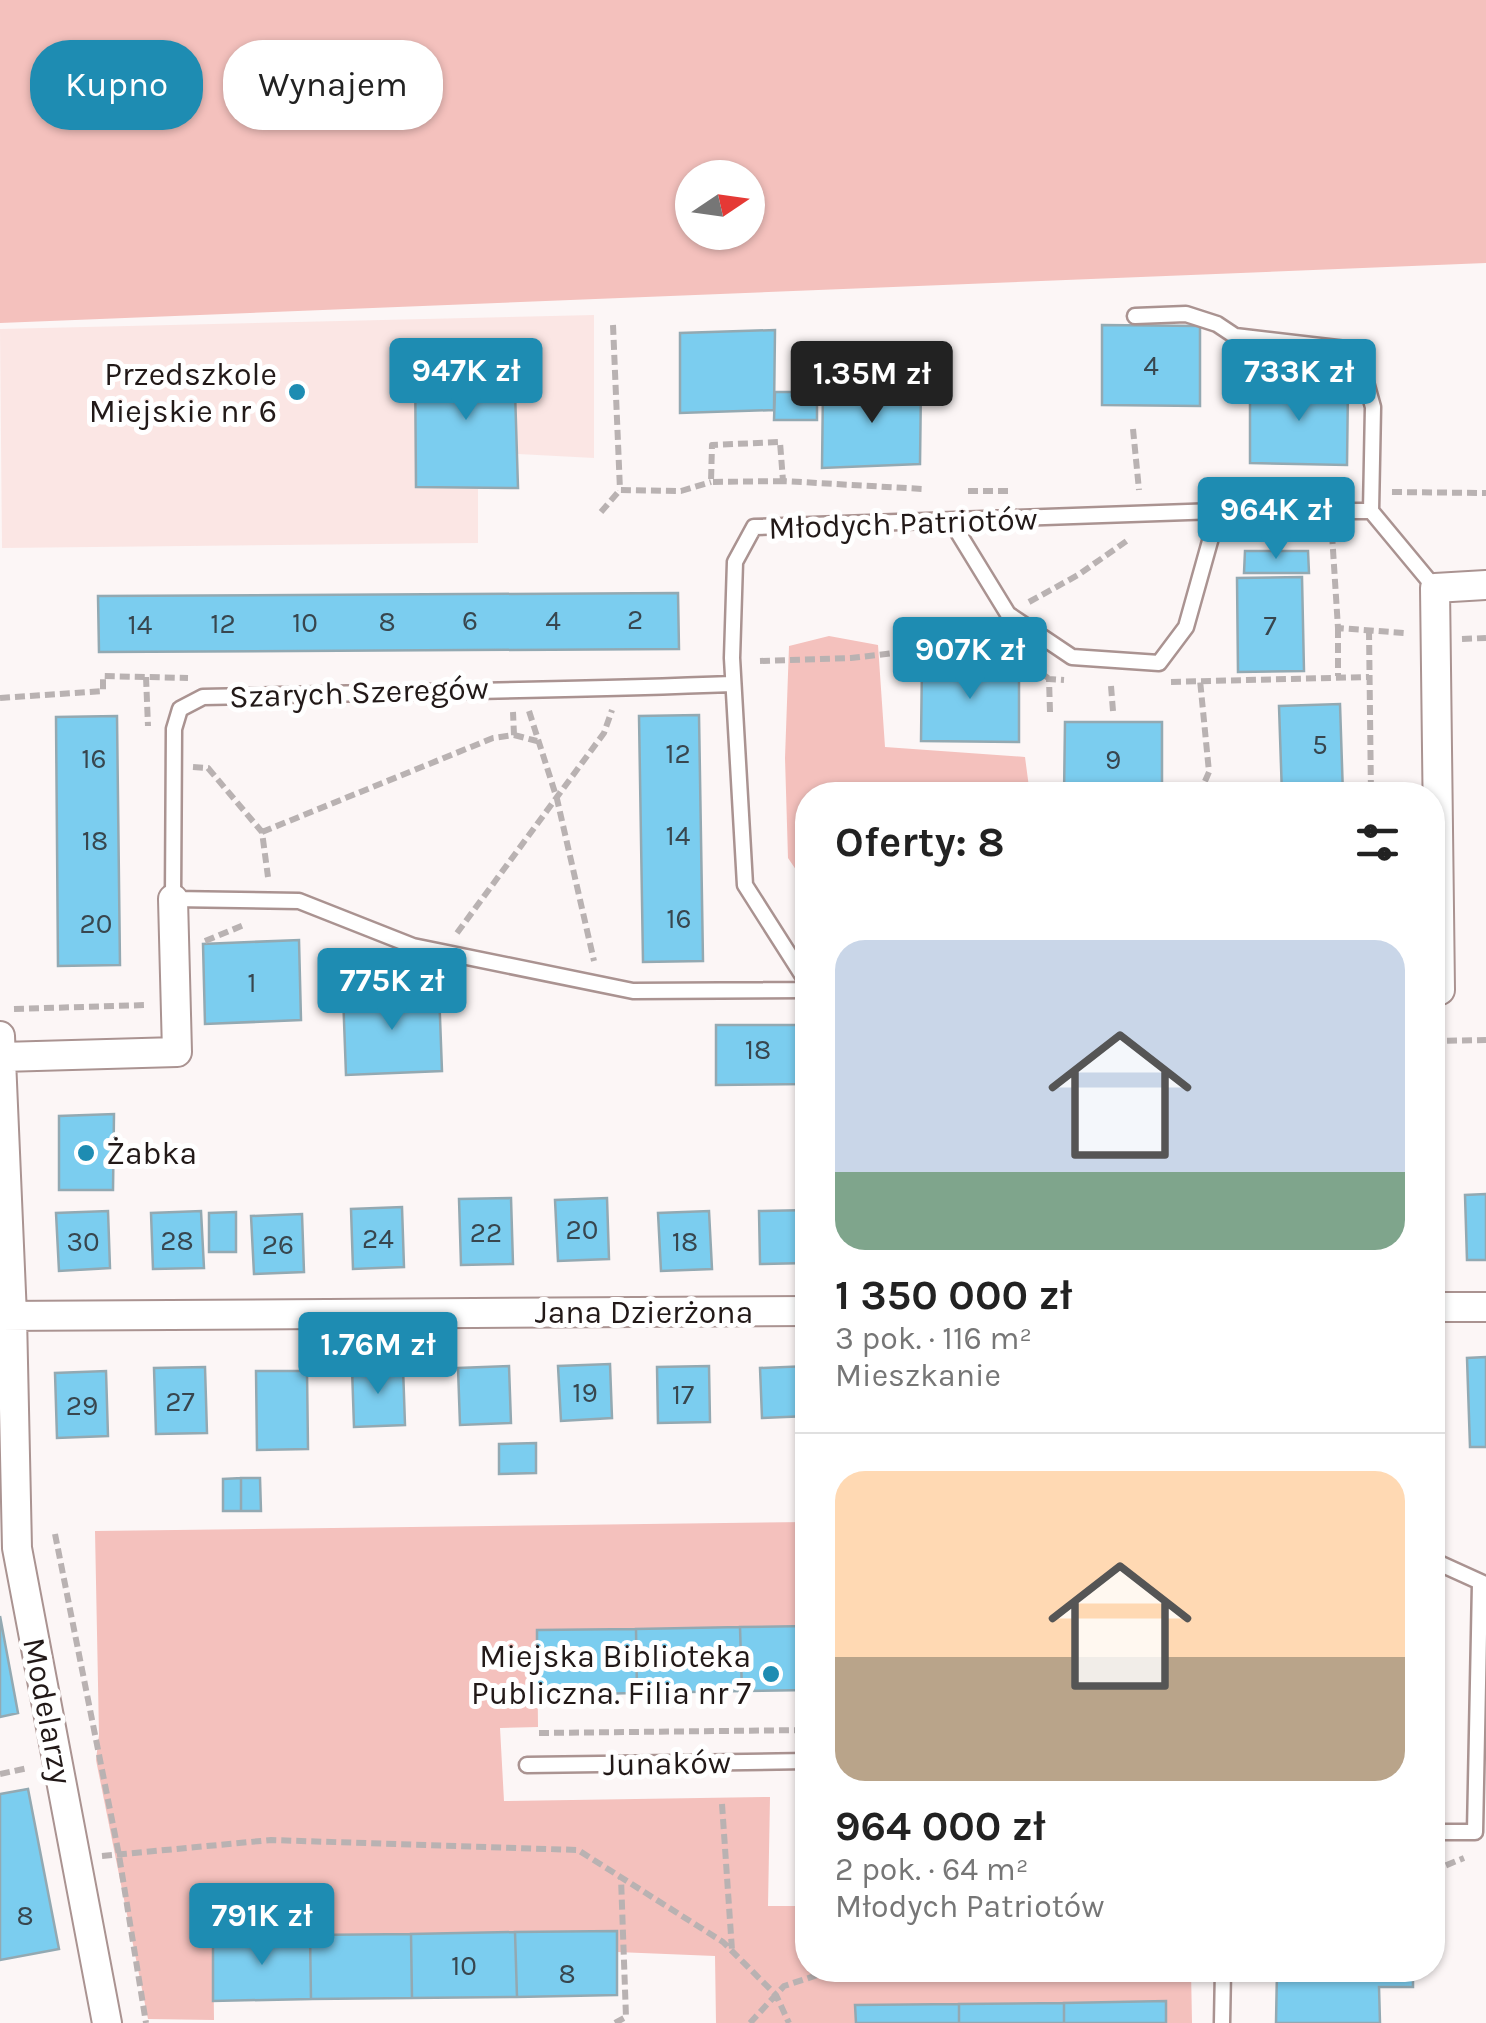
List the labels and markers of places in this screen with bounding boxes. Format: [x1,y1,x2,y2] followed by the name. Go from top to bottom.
[374,338,558,423] pin: 947K zł
[1207,339,1391,424] pin: 733K zł
[769,341,975,426] pin: 1.35M zł
[89,356,277,430] place label: Przedszkole Miejskie nr 6
[286,381,308,403] marker: Przedszkole Miejskie nr 6
[1184,477,1368,562] pin: 964K zł
[878,617,1062,702] pin: 907K zł
[300,948,484,1033] pin: 775K zł
[106,1135,197,1172] place label: Żabka
[75,1142,97,1164] marker: Żabka
[275,1312,481,1397] pin: 1.76M zł
[471,1638,751,1712] place label: Miejska Biblioteka Publiczna. Filia nr 7
[760,1663,782,1685] marker: Miejska Biblioteka Publiczna. Filia nr 7
[170,1883,354,1968] pin: 791K zł

